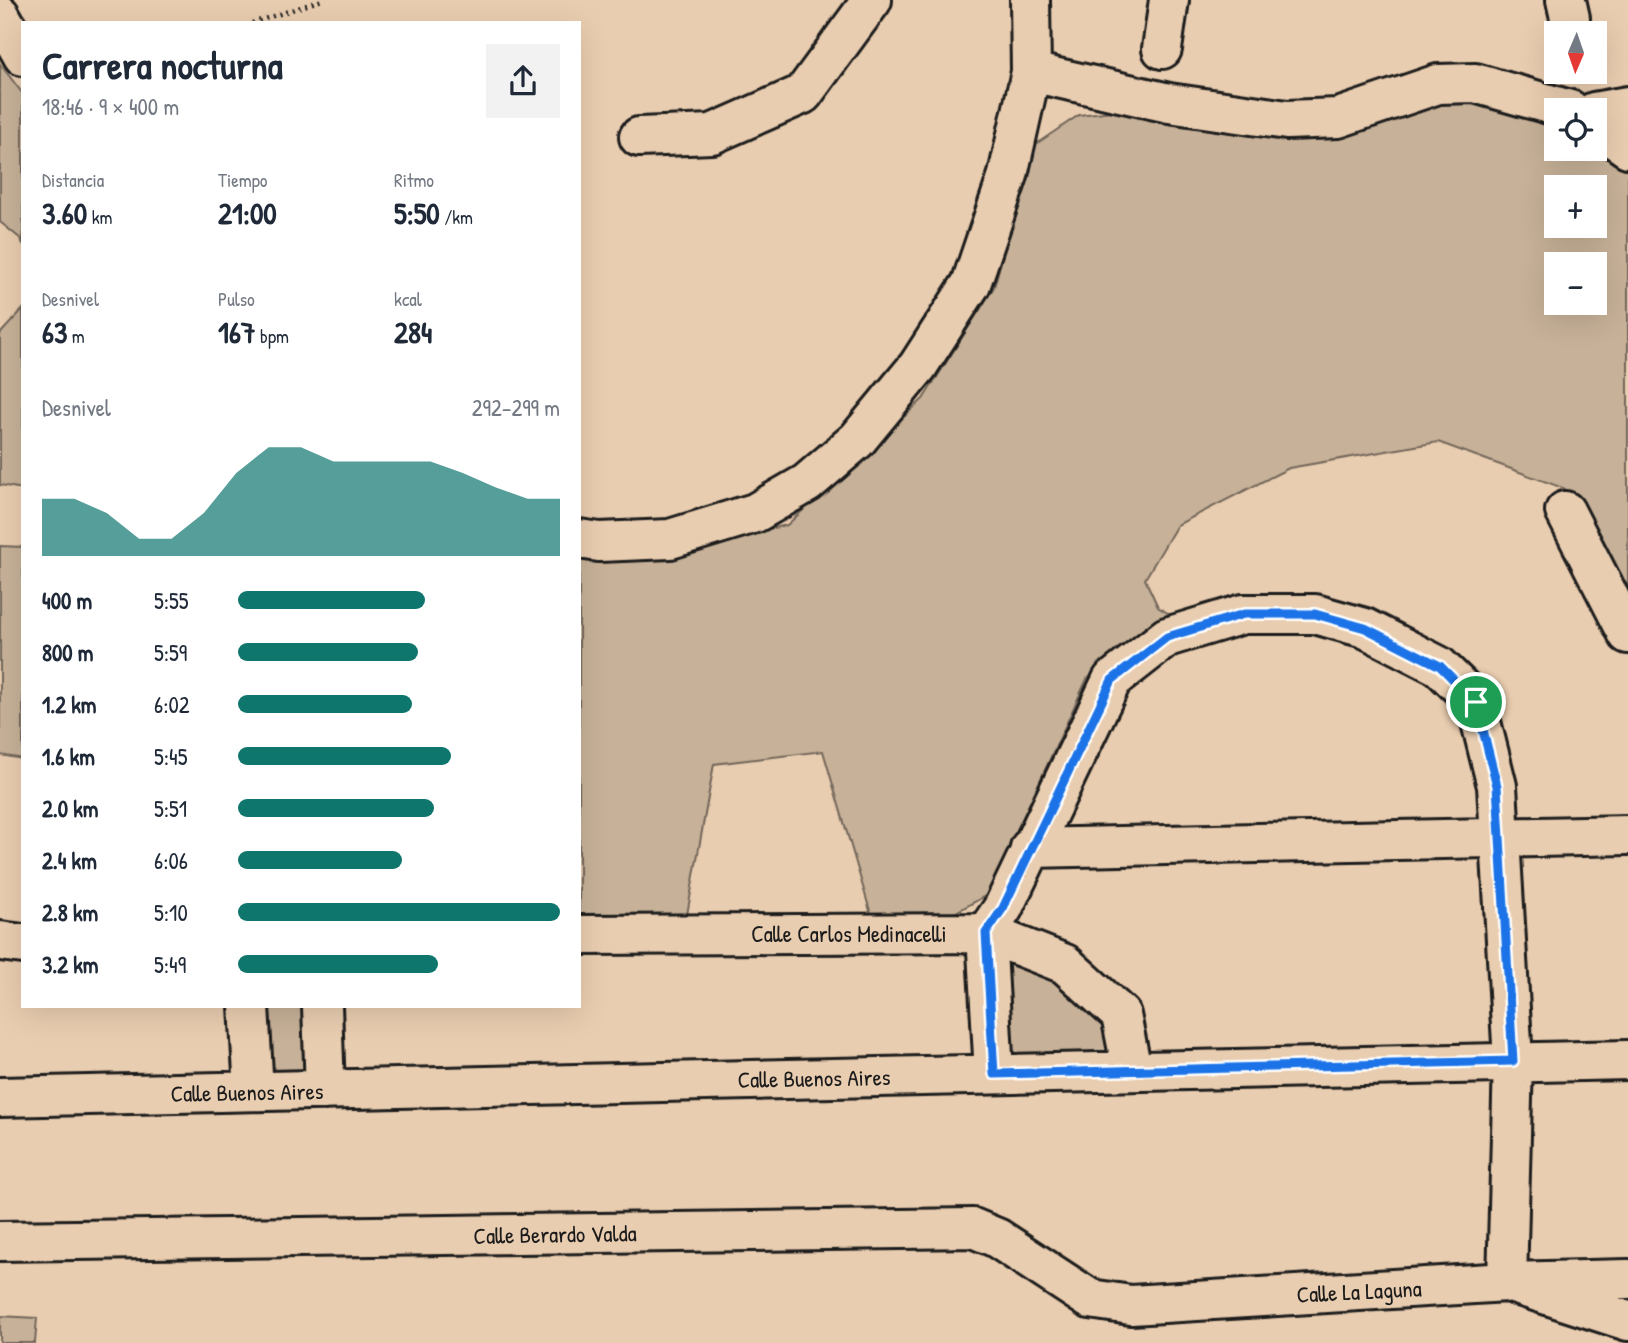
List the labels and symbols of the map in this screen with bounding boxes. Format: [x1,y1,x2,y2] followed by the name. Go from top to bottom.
[1544,21,1606,84] north arrow
[1446,672,1506,732] pin
[751,918,947,949] street label: Calle Carlos Medinacelli
[737,1061,891,1095] street label: Calle Buenos Aires
[170,1075,324,1109] street label: Calle Buenos Aires
[473,1217,637,1251] street label: Calle Berardo Valda
[1296,1272,1422,1310] street label: Calle La Laguna

